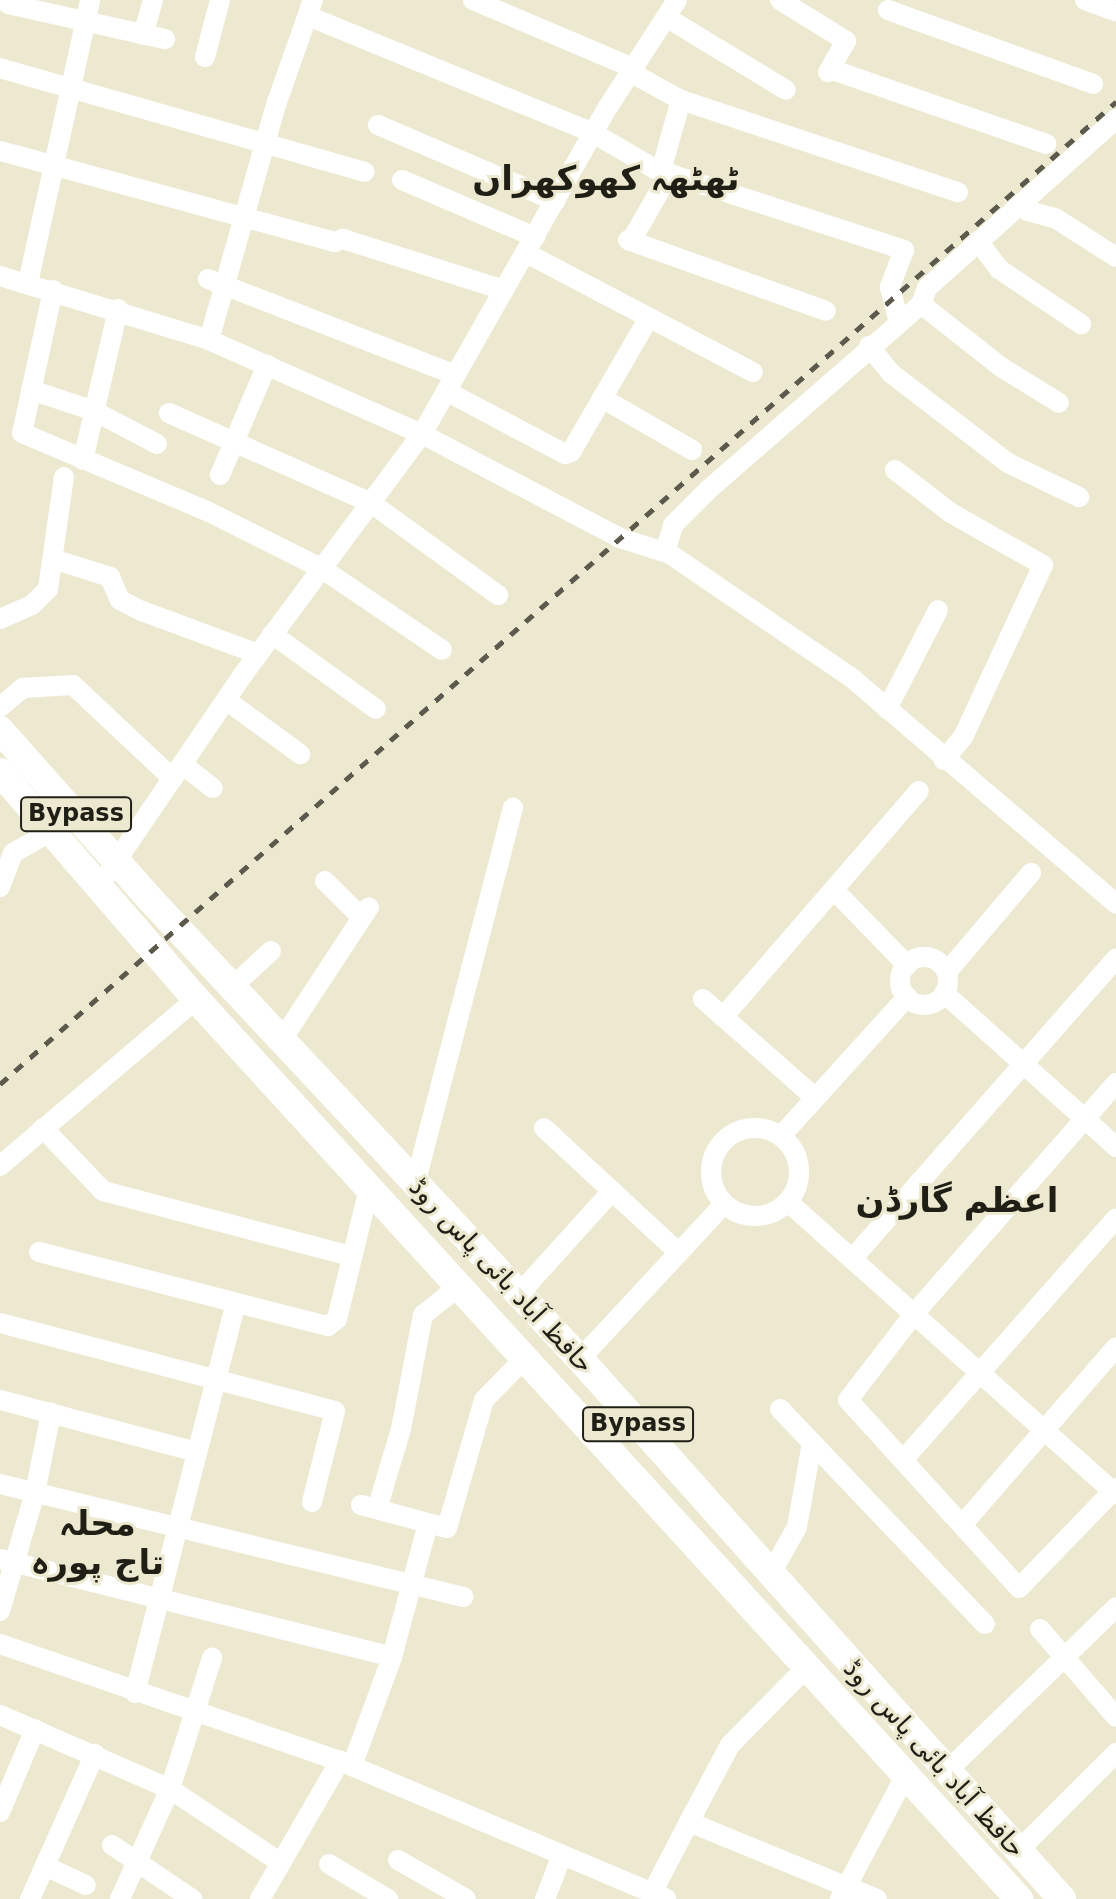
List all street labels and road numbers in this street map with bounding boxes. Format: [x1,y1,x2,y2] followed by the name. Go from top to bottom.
[20,794,132,834] road number: Bypass
[402,1172,600,1380] street label: حافظ آباد بائی پاس روڈ
[582,1404,694,1444] road number: Bypass
[837,1654,1031,1864] street label: حافظ آباد بائی پاس روڈ

